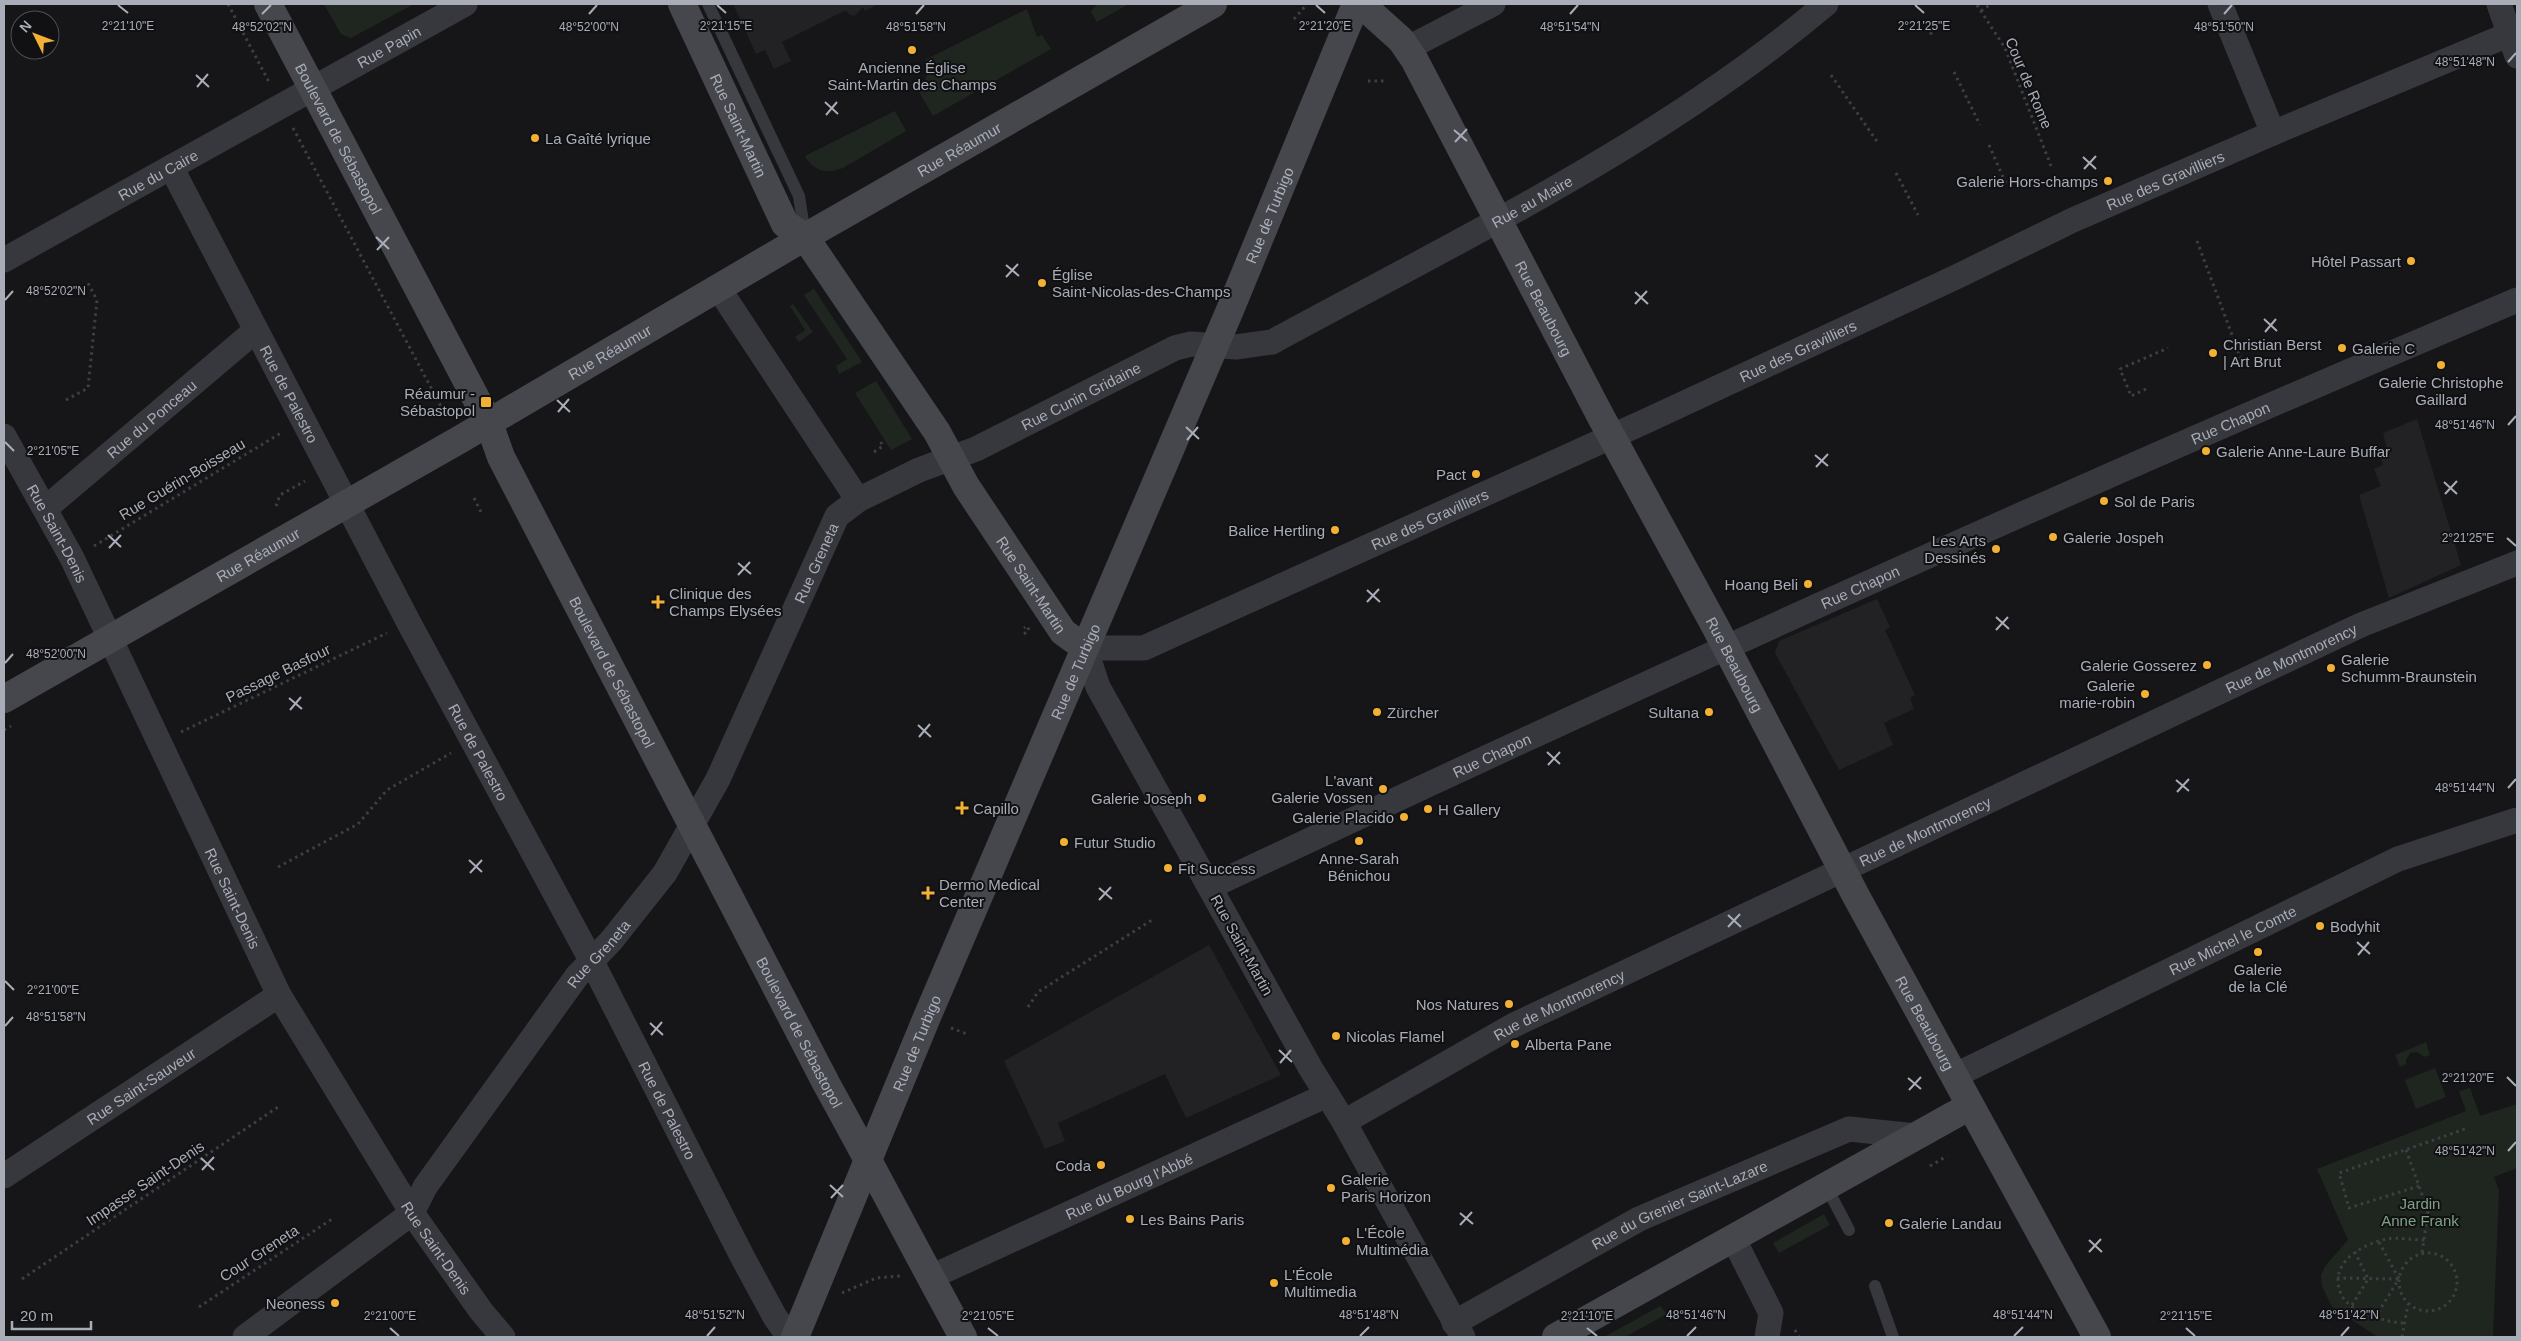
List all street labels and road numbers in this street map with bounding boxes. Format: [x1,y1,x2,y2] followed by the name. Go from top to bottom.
[354,22,423,71] street label: Rue Papin
[2002,35,2056,131] street label: Cour de Rome
[292,60,386,217] street label: Boulevard de Sébastopol
[707,71,770,180] street label: Rue Saint-Martin
[914,119,1004,180] street label: Rue Réaumur
[115,146,201,203] street label: Rue du Caire
[2104,147,2227,213] street label: Rue des Gravilliers
[1242,164,1296,266] street label: Rue de Turbigo
[1488,172,1575,231] street label: Rue au Maire
[1512,258,1576,359] street label: Rue Beaubourg
[1737,316,1859,385] street label: Rue des Gravilliers
[565,321,654,383] street label: Rue Réaumur
[257,342,322,446] street label: Rue de Palestro
[1018,358,1143,433] street label: Rue Cunin Gridaine
[103,376,199,461] street label: Rue du Ponceau
[2188,398,2272,447] street label: Rue Chapon
[116,435,248,523] street label: Rue Guérin-Boisseau
[24,481,91,585] street label: Rue Saint-Denis
[1368,485,1491,553] street label: Rue des Gravilliers
[790,520,842,605] street label: Rue Greneta
[213,524,303,585] street label: Rue Réaumur
[993,533,1070,636] street label: Rue Saint-Martin
[1818,562,1902,612] street label: Rue Chapon
[566,594,659,750] street label: Boulevard de Sébastopol
[1703,614,1767,715] street label: Rue Beaubourg
[2222,620,2360,696] street label: Rue de Montmorency
[1047,621,1103,722] street label: Rue de Turbigo
[223,640,333,706] street label: Passage Basfour
[446,701,512,803] street label: Rue de Palestro
[1450,730,1533,781] street label: Rue Chapon
[1856,792,1994,869] street label: Rue de Montmorency
[202,845,264,951] street label: Rue Saint-Denis
[1207,892,1277,998] street label: Rue Saint-Martin
[2166,902,2299,978] street label: Rue Michel le Comte
[563,916,634,991] street label: Rue Greneta
[753,954,846,1110] street label: Boulevard de Sébastopol
[1490,965,1627,1044] street label: Rue de Montmorency
[1893,973,1958,1073] street label: Rue Beaubourg
[889,992,944,1094] street label: Rue de Turbigo
[83,1044,199,1128] street label: Rue Saint-Sauveur
[636,1058,700,1162] street label: Rue de Palestro
[83,1137,207,1229] street label: Impasse Saint-Denis
[1063,1149,1195,1223] street label: Rue du Bourg l'Abbé
[1588,1157,1770,1252] street label: Rue du Grenier Saint-Lazare
[398,1198,475,1297] street label: Rue Saint-Denis
[216,1221,302,1285] street label: Cour Greneta

